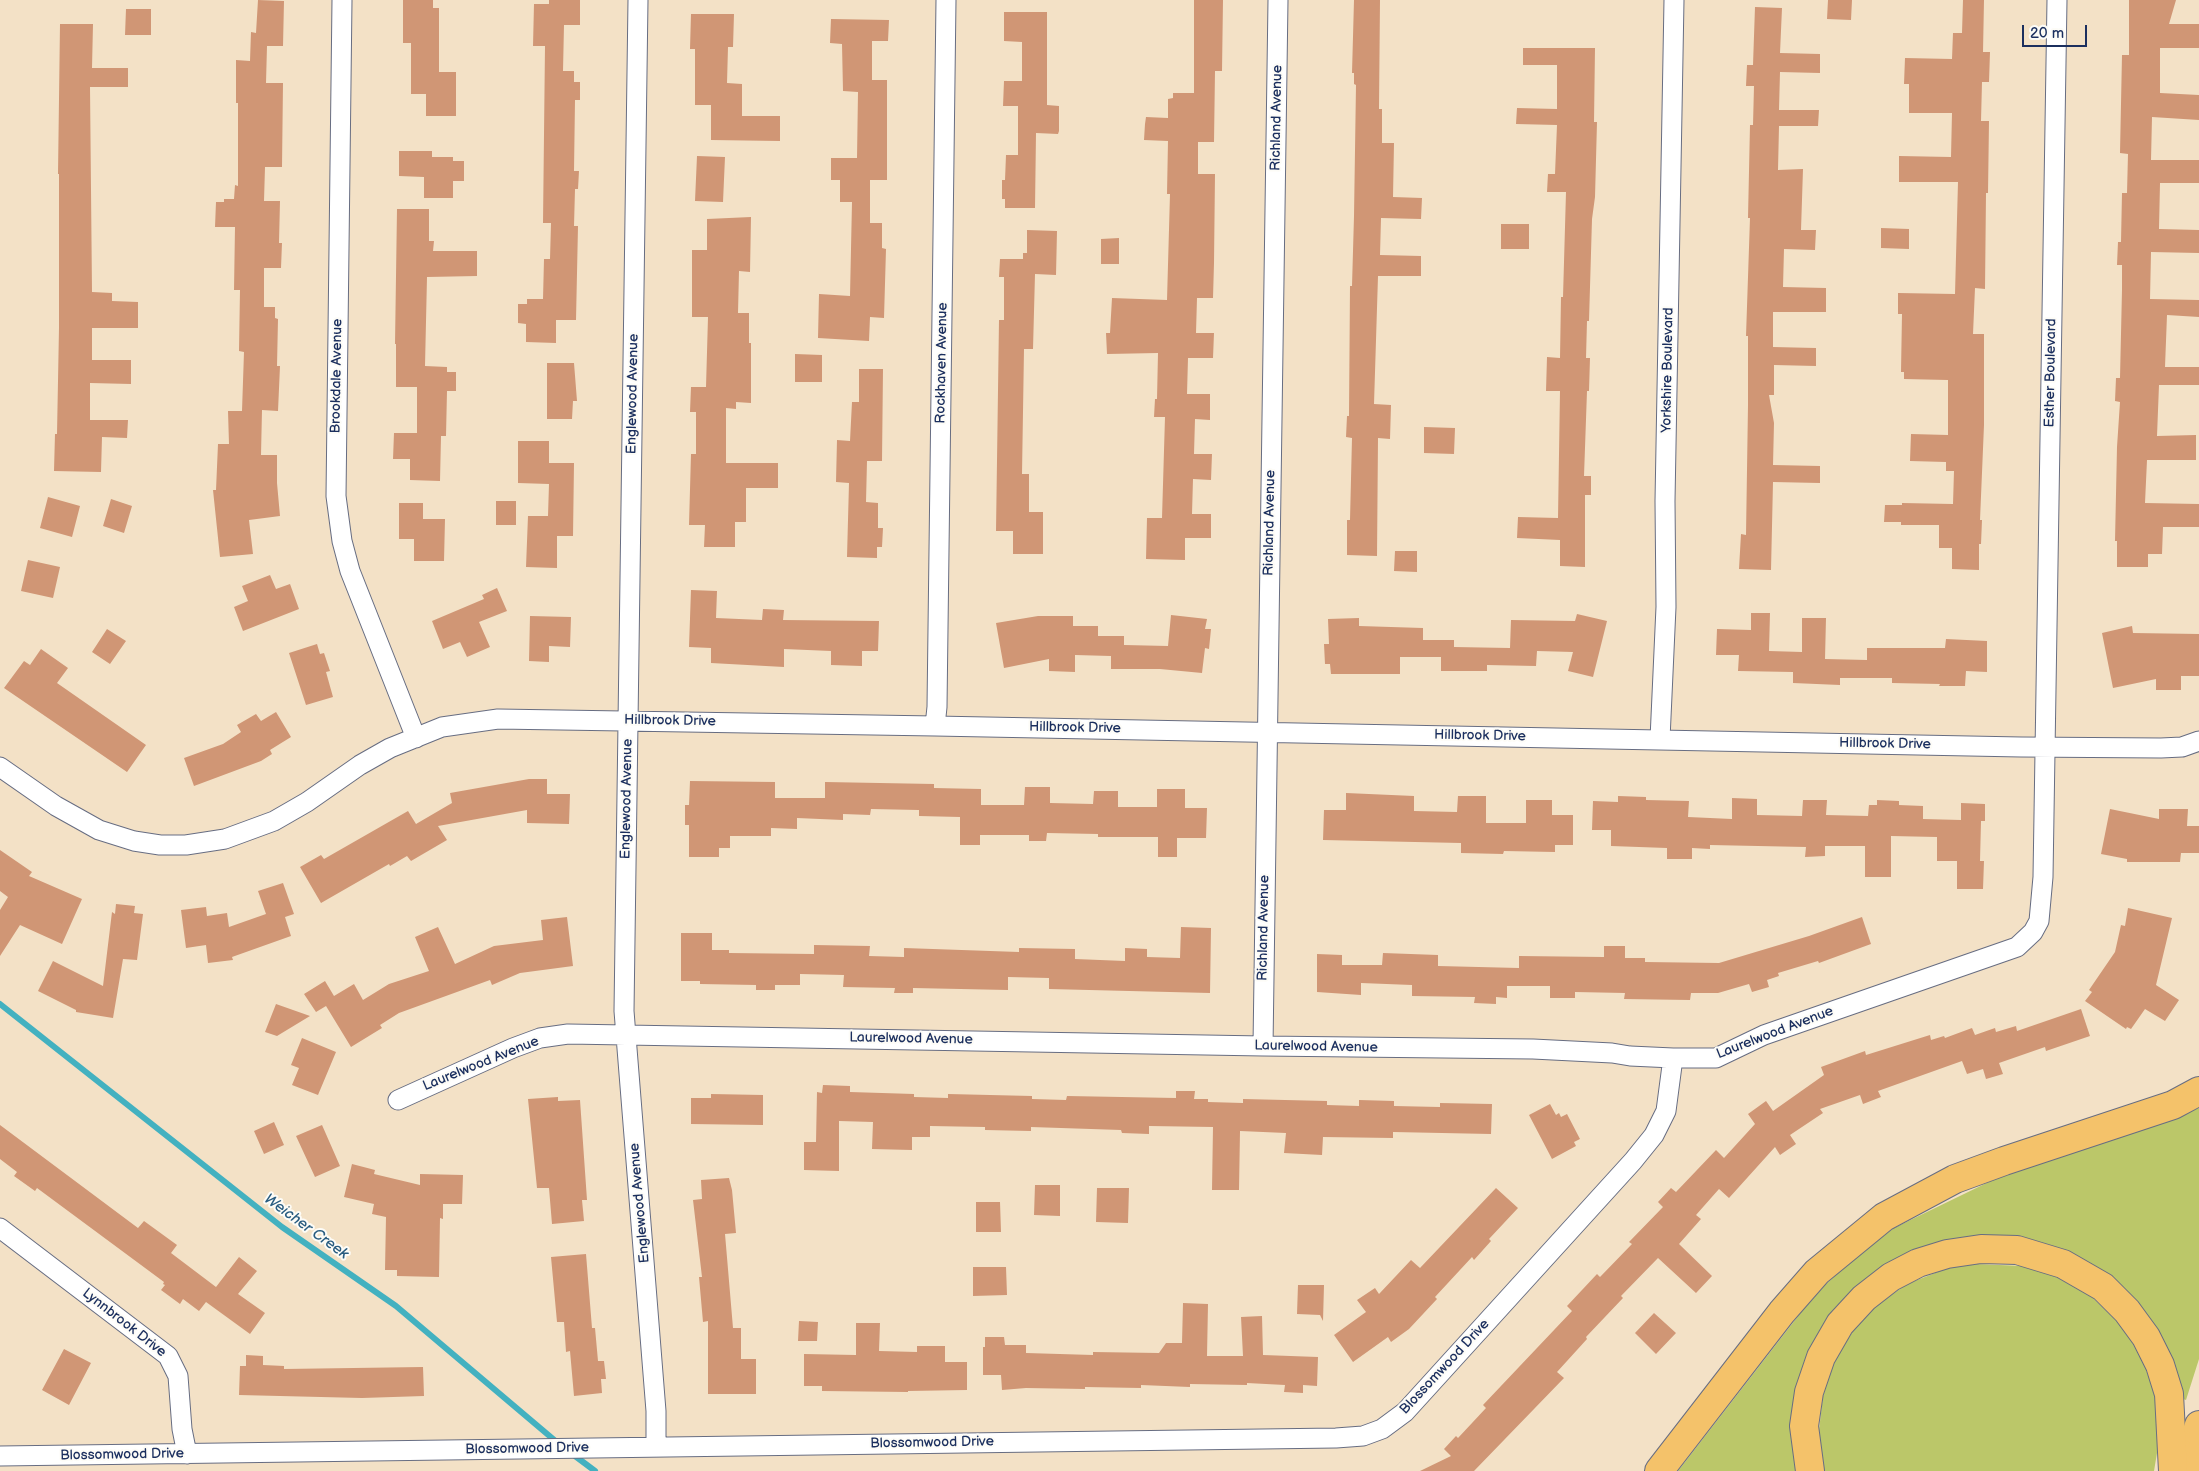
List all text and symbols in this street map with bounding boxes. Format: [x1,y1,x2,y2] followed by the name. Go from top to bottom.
[2024,15,2089,47] scale bar
[2030,24,2064,43] text: 20 m
[1268,65,1286,171] street label: Richland Avenue
[933,302,951,424] street label: Rockhaven Avenue
[1659,307,1677,433] street label: Yorkshire Boulevard
[328,318,346,434] street label: Brookdale Avenue
[2042,318,2060,428] street label: Esther Boulevard
[624,334,642,454] street label: Englewood Avenue
[1261,470,1279,576] street label: Richland Avenue
[624,712,716,730] street label: Hillbrook Drive
[1029,719,1121,737] street label: Hillbrook Drive
[1434,727,1526,745] street label: Hillbrook Drive
[1839,735,1931,753] street label: Hillbrook Drive
[618,739,636,859] street label: Englewood Avenue
[1255,875,1273,981] street label: Richland Avenue
[1714,1003,1836,1063] street label: Laurelwood Avenue
[849,1030,973,1048] street label: Laurelwood Avenue
[421,1033,541,1095] street label: Laurelwood Avenue
[1254,1038,1378,1056] street label: Laurelwood Avenue
[626,1142,654,1264] street label: Englewood Avenue
[260,1190,352,1264] water label: Weicher Creek
[79,1285,169,1361] street label: Lynnbrook Drive
[1397,1316,1493,1418] street label: Blossomwood Drive
[870,1434,994,1452] street label: Blossomwood Drive
[465,1440,589,1458] street label: Blossomwood Drive
[60,1446,184,1464] street label: Blossomwood Drive

